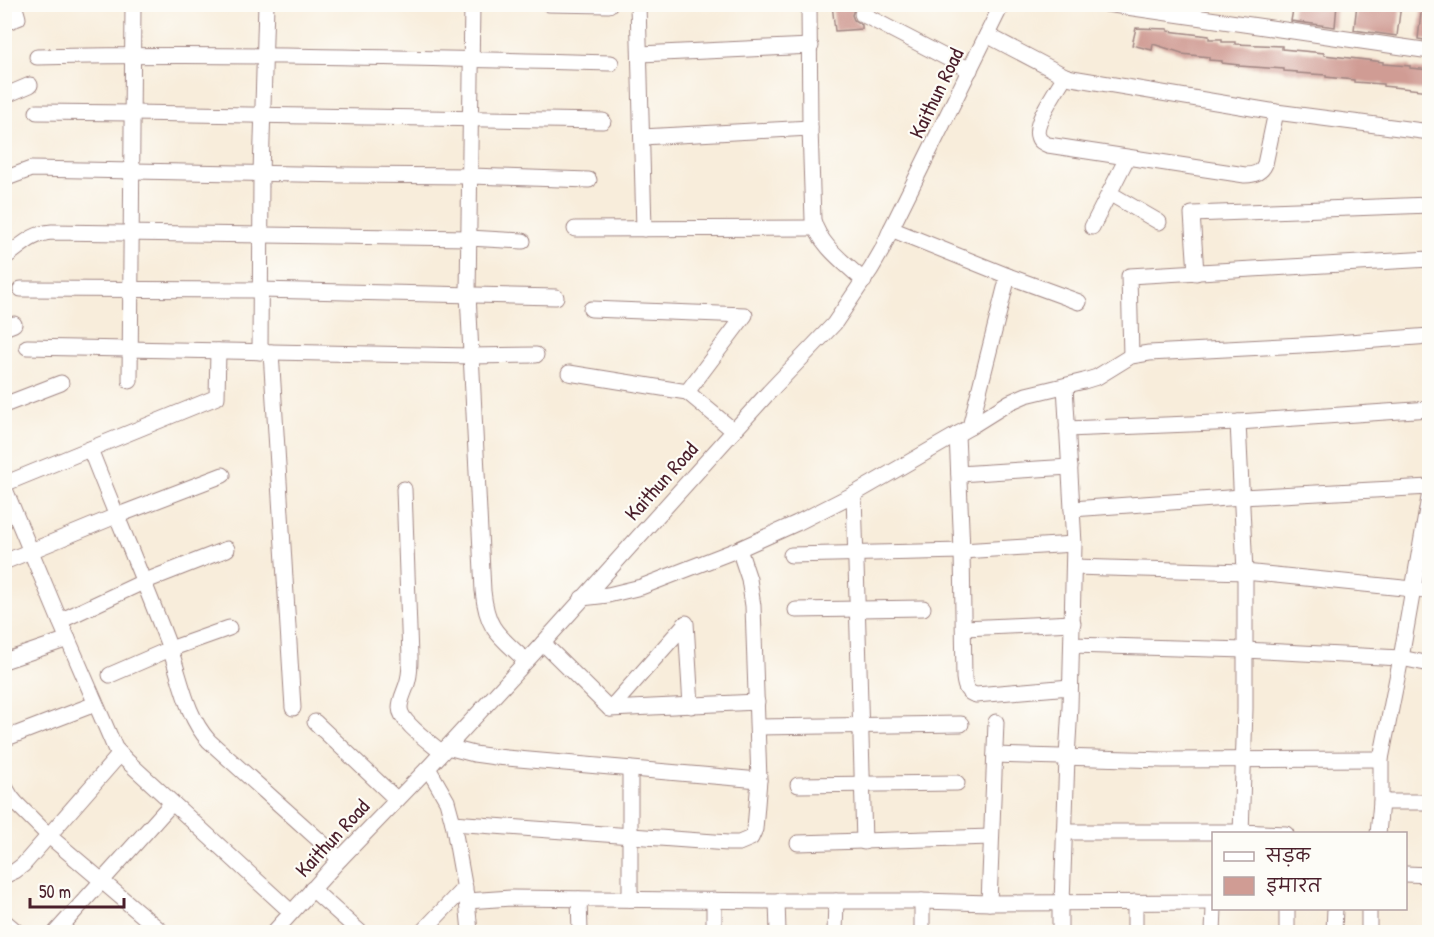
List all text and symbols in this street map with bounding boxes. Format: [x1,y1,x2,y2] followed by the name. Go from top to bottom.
[902,43,970,143] street label: Kaithun Road
[618,435,704,527] street label: Kaithun Road
[288,793,376,883] street label: Kaithun Road
[1212,832,1407,910] legend
[1265,843,1311,868] text: सड़क
[30,871,124,909] scale bar
[1266,873,1322,898] text: इमारत
[39,879,71,904] text: 50 m

